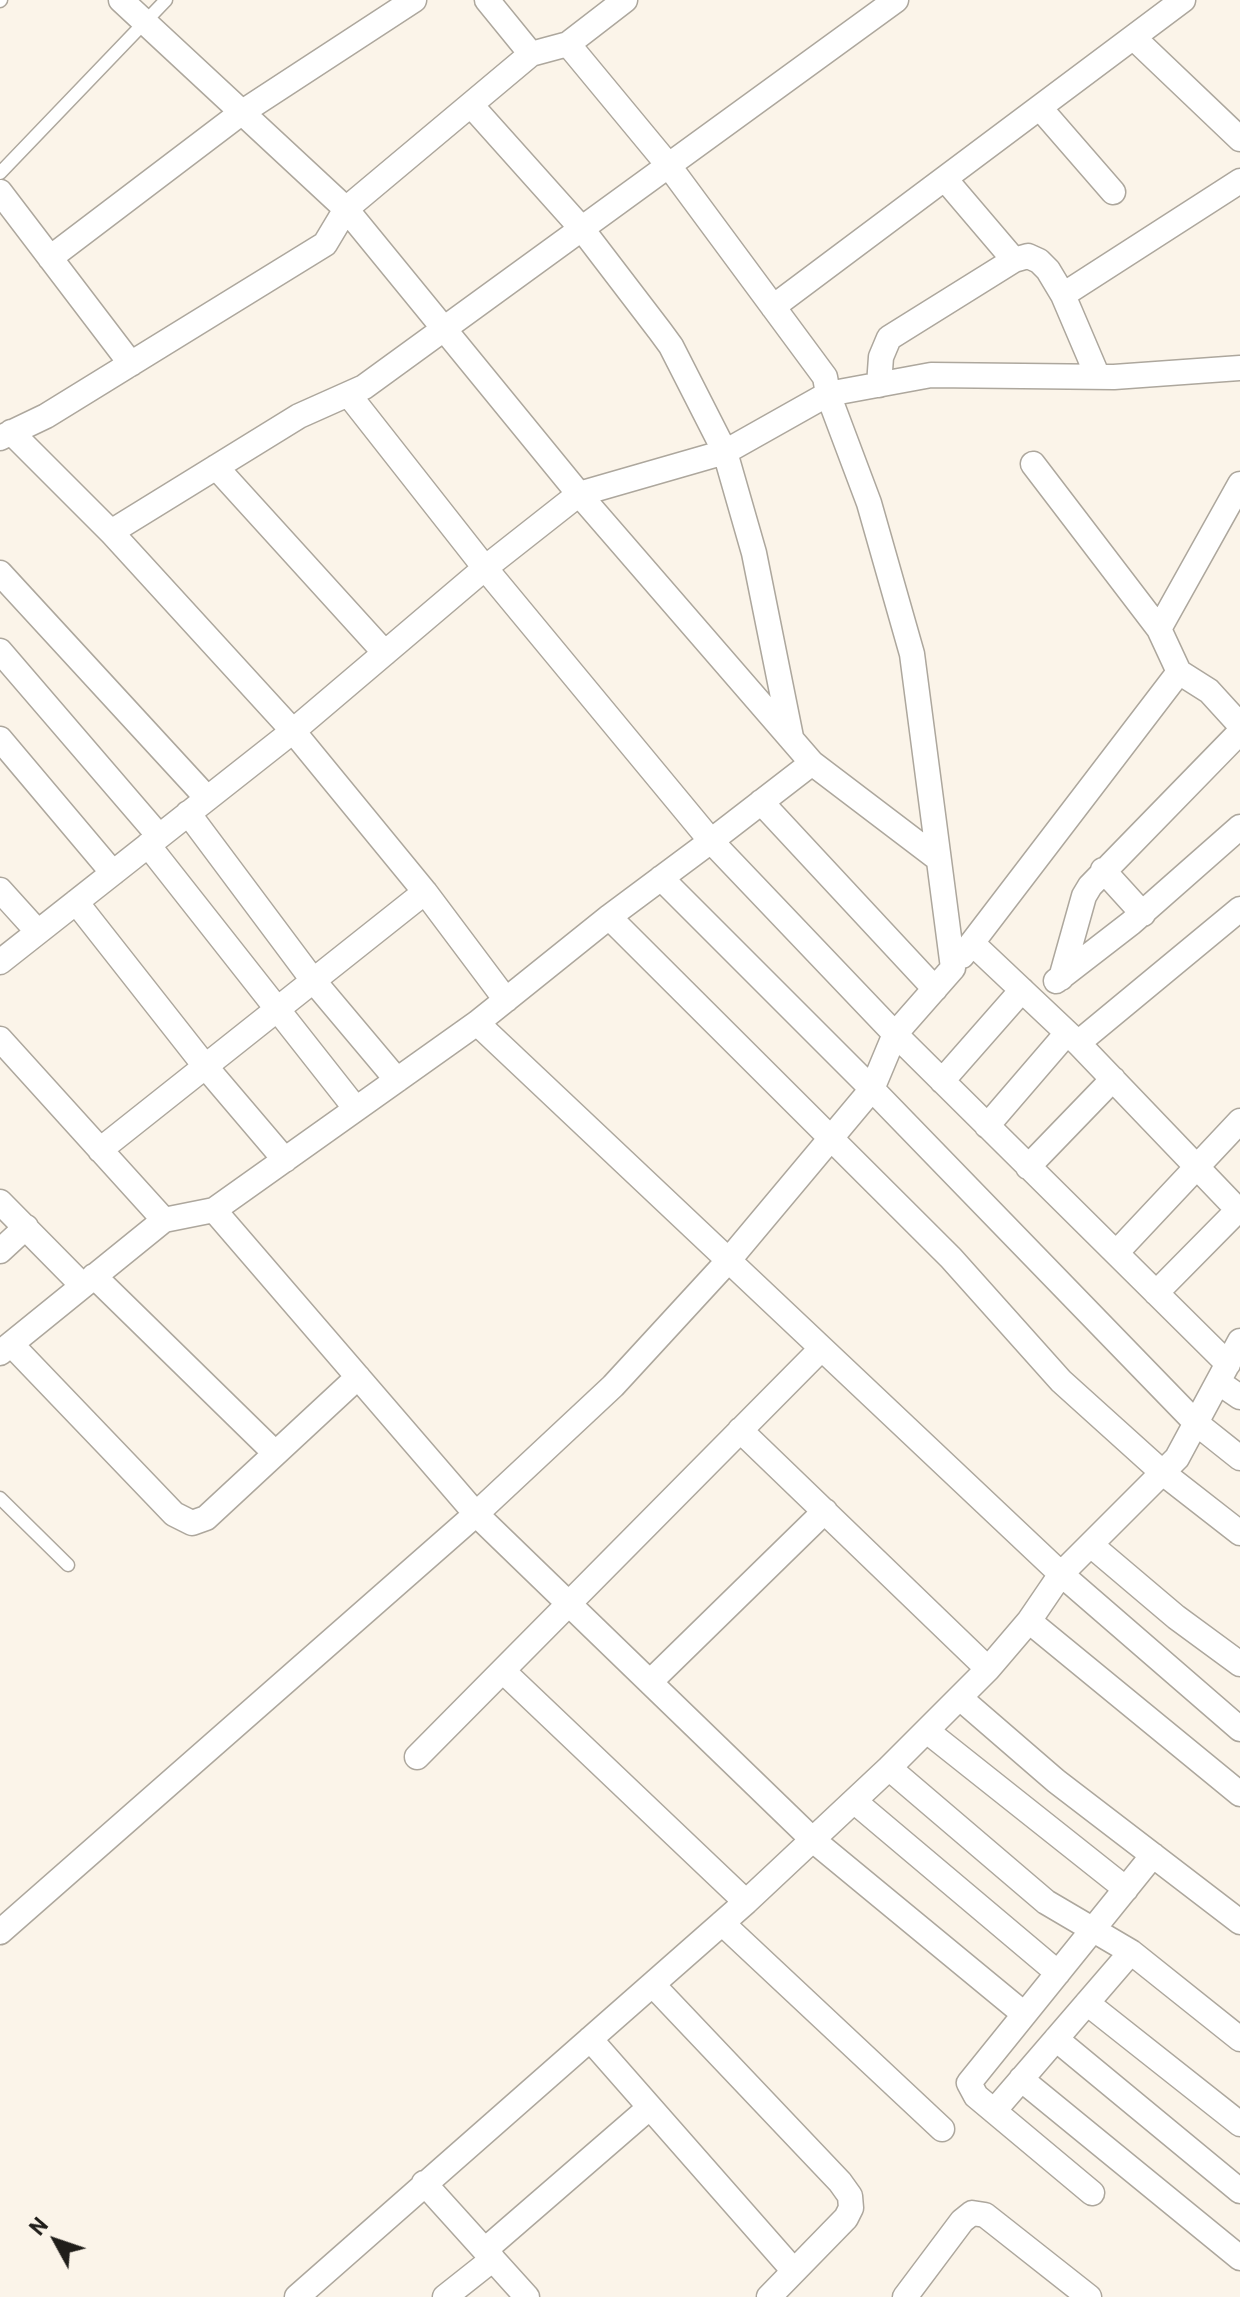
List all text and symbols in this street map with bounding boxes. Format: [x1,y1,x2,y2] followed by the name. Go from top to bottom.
[16,2201,96,2281] north arrow
[23,2212,52,2240] text: N

